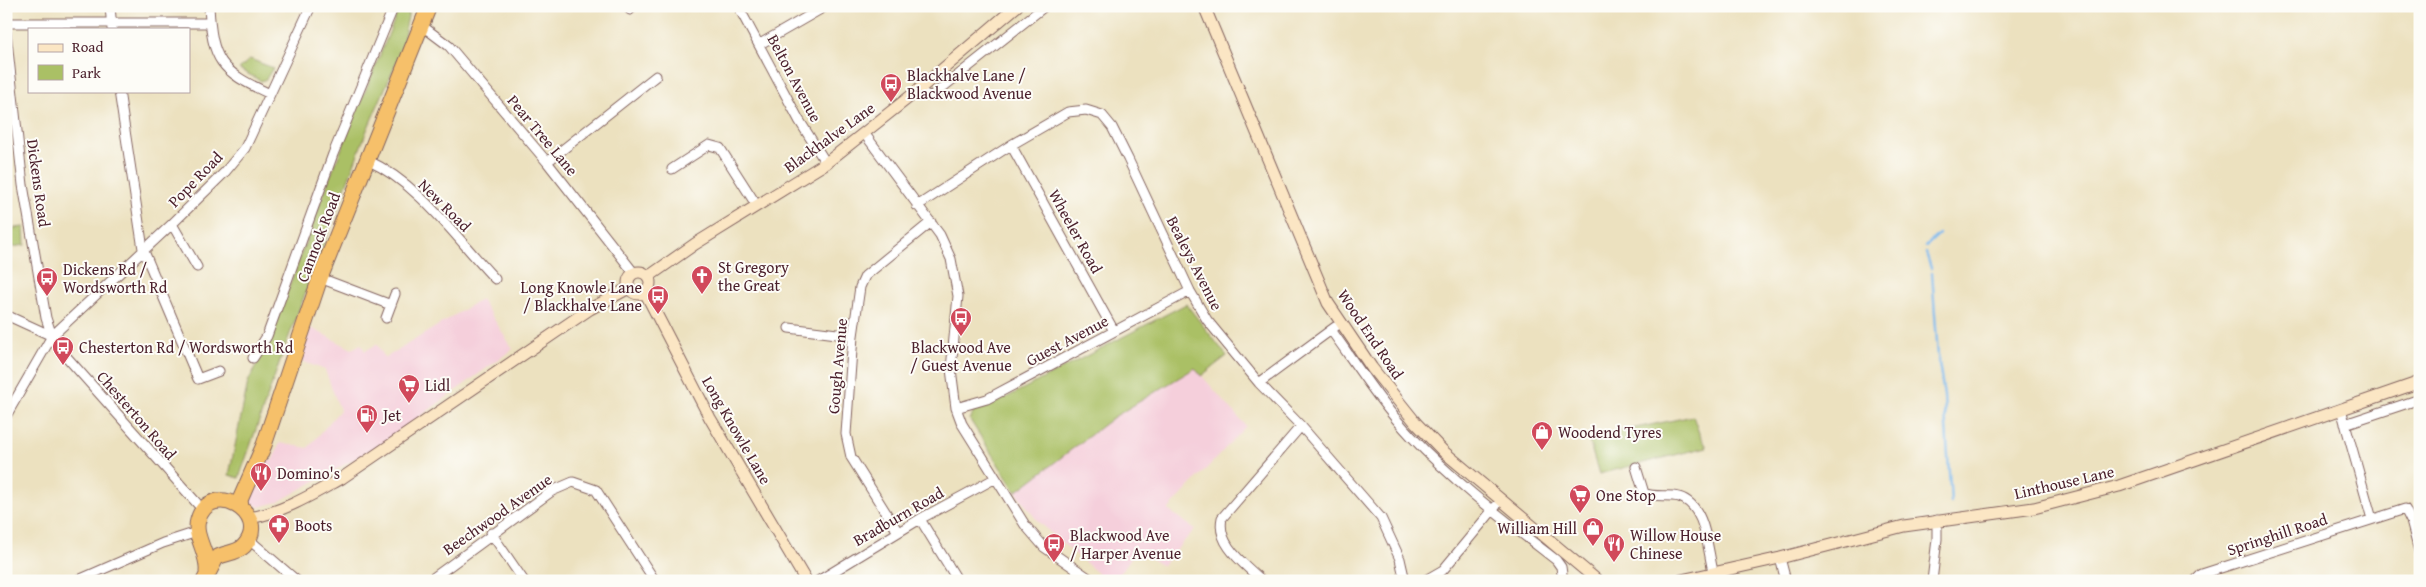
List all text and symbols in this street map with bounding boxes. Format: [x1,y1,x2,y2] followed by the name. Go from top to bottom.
[28,28,190,92] legend
[762,30,828,126] street label: Belton Avenue
[72,36,103,57] text: Road
[72,62,101,83] text: Park
[907,63,1032,105] place label: Blackhalve Lane / Blackwood Avenue
[879,72,903,103] bus stop icon: Blackhalve Lane / Blackwood Avenue
[502,89,584,181] street label: Pear Tree Lane
[778,96,880,178] street label: Blackhalve Lane
[21,137,57,229] street label: Dickens Road
[162,145,228,212] street label: Pope Road
[413,173,477,237] street label: New Road
[1043,184,1109,278] street label: Wheeler Road
[290,188,346,285] street label: Cannock Road
[1161,212,1229,314] street label: Bealeys Avenue
[718,255,789,297] place label: St Gregory the Great
[63,257,168,299] place label: Dickens Rd / Wordsworth Rd
[690,264,714,295] church icon: St Gregory the Great
[35,266,59,297] bus stop icon: Dickens Rd / Wordsworth Rd
[520,275,642,317] place label: Long Knowle Lane / Blackhalve Lane
[646,284,670,315] bus stop icon: Long Knowle Lane / Blackhalve Lane
[1332,284,1410,384] street label: Wood End Road
[949,306,973,337] bus stop icon: Blackwood Ave / Guest Avenue
[1022,308,1112,372] street label: Guest Avenue
[821,317,853,415] street label: Gough Avenue
[51,335,75,366] bus stop icon: Chesterton Rd / Wordsworth Rd
[79,335,294,359] place label: Chesterton Rd / Wordsworth Rd
[910,335,1012,377] place label: Blackwood Ave / Guest Avenue
[92,365,183,465] street label: Chesterton Road
[696,371,778,489] street label: Long Knowle Lane
[397,373,421,404] supermarket icon: Lidl
[425,373,451,397] place label: Lidl
[355,403,379,434] fuel station icon: Jet
[381,403,402,427] place label: Jet
[1530,420,1554,451] shop icon: Woodend Tyres
[1558,420,1662,444] place label: Woodend Tyres
[2012,459,2116,505] street label: Linthouse Lane
[249,461,273,492] restaurant icon: Domino's
[277,461,340,485] place label: Domino's
[437,467,557,561] street label: Beechwood Avenue
[848,480,948,552] street label: Bradburn Road
[1568,483,1592,514] supermarket icon: One Stop
[1596,483,1656,507] place label: One Stop
[2224,506,2331,561] street label: Springhill Road
[267,513,291,544] pharmacy icon: Boots
[295,513,332,537] place label: Boots
[1497,516,1578,540] place label: William Hill
[1581,516,1605,547] shop icon: William Hill
[1070,523,1181,565] place label: Blackwood Ave / Harper Avenue
[1630,523,1721,565] place label: Willow House Chinese
[1042,532,1066,563] bus stop icon: Blackwood Ave / Harper Avenue
[1602,532,1626,563] restaurant icon: Willow House Chinese

